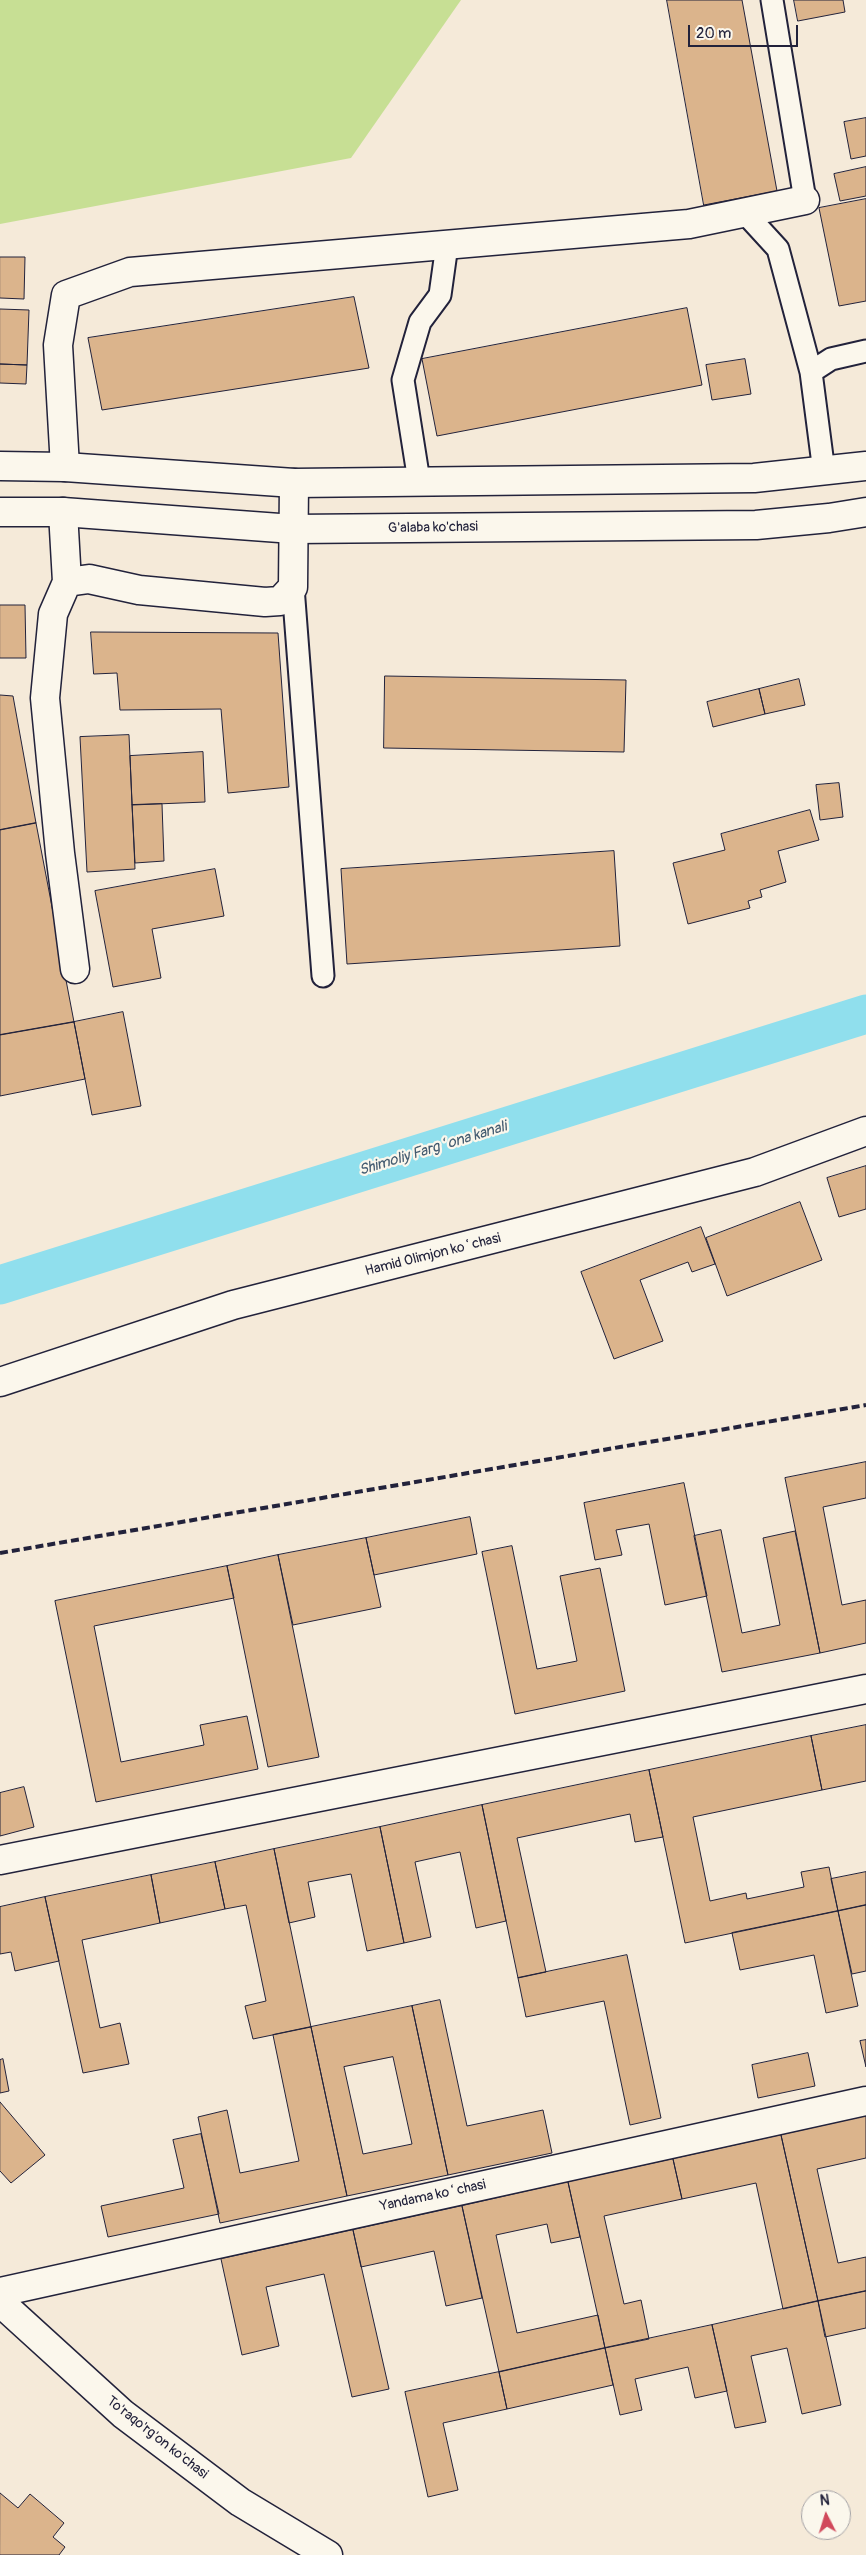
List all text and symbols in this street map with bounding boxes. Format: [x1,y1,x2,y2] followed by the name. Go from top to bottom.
[691,15,801,47] scale bar
[696,24,731,43] text: 20 m
[388,519,478,537] street label: G'alaba ko'chasi
[357,1118,509,1180] water label: Shimoliy Fargʻona kanali
[363,1230,503,1280] street label: Hamid Olimjon koʻchasi
[379,2177,487,2215] street label: Yandama koʻchasi
[103,2393,211,2483] street label: To'raqo'rg'on ko'chasi
[801,2490,851,2540] north arrow
[819,2492,830,2509] text: N

